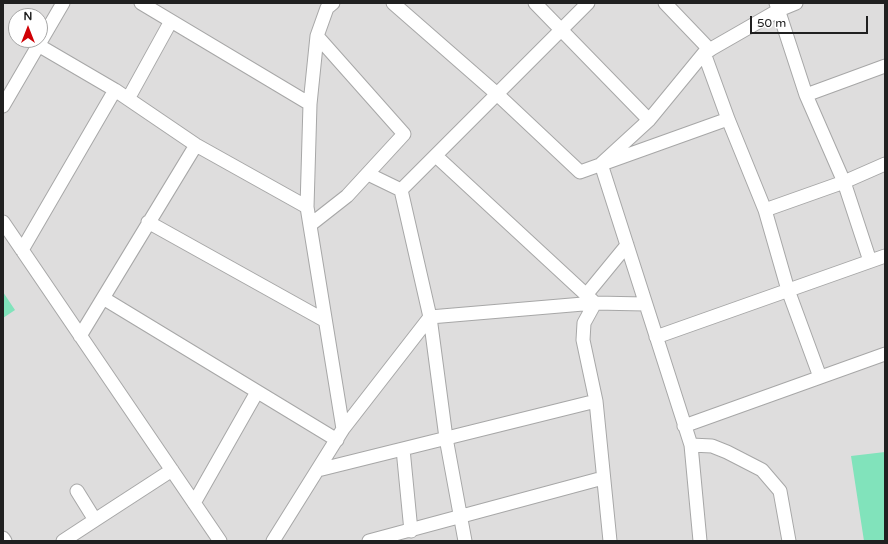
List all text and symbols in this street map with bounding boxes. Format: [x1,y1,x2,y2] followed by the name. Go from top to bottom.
[8,8,48,48] north arrow
[752,8,870,34] scale bar
[24,10,32,23] text: N
[757,16,786,30] text: 50 m

